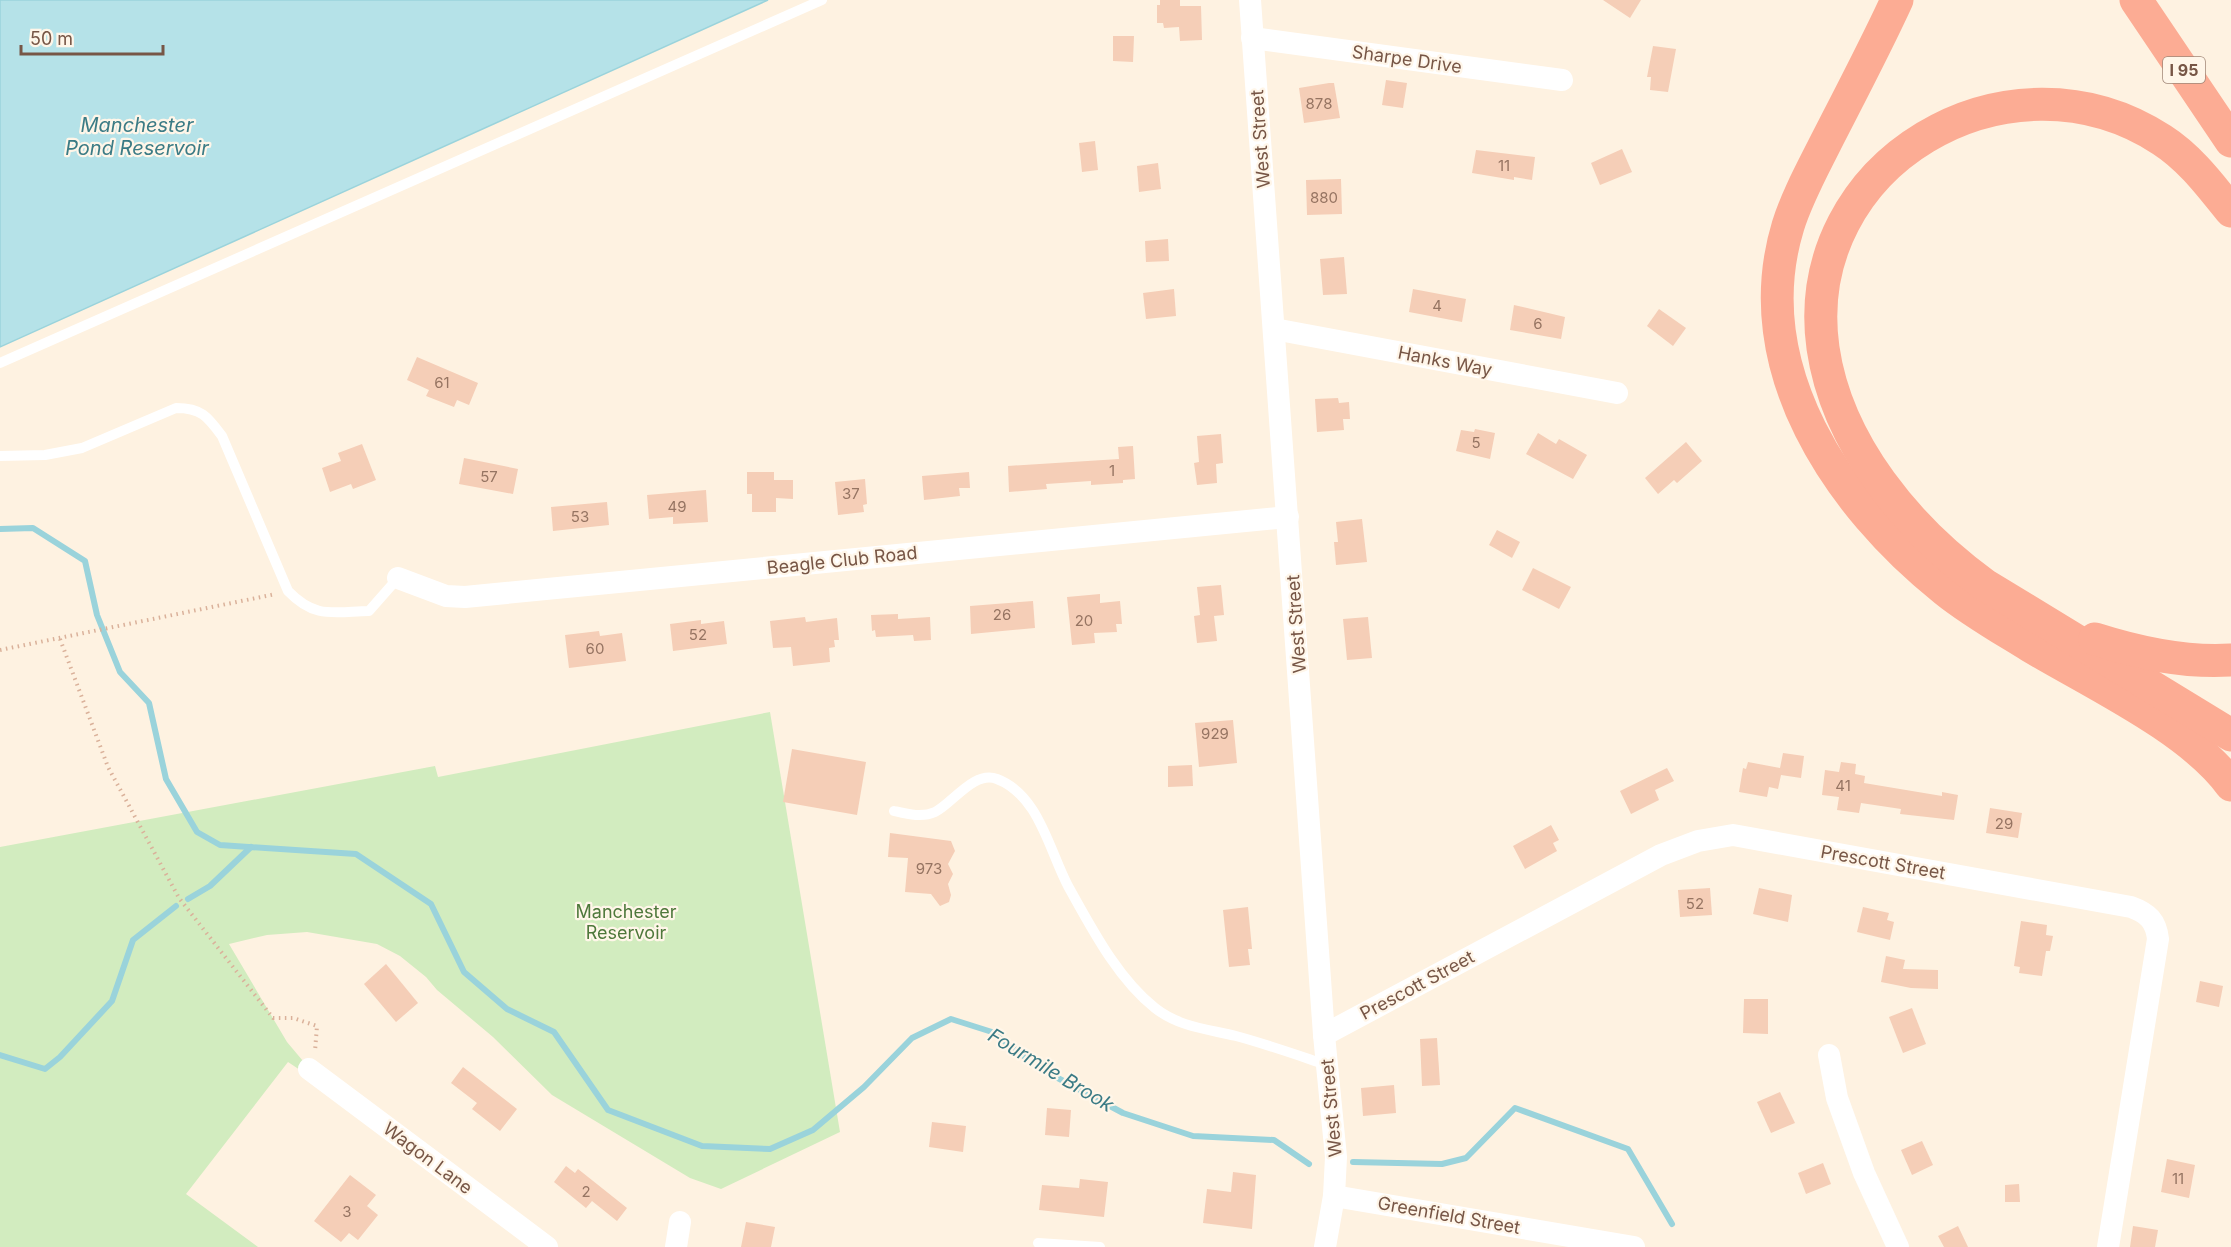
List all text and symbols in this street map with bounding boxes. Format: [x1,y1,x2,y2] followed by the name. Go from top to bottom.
[21,18,164,56] scale bar
[30,28,73,49] text: 50 m
[1351,41,1463,77] street label: Sharpe Drive
[2163,57,2205,83] road number: I 95
[1246,89,1274,189] street label: West Street
[1306,94,1332,113] house number: 878
[65,113,209,160] water label: Manchester Pond Reservoir
[1498,156,1510,175] house number: 11
[1310,188,1338,207] house number: 880
[1432,296,1442,315] house number: 4
[1533,314,1543,333] house number: 6
[1396,342,1494,380] street label: Hanks Way
[434,373,450,392] house number: 61
[1471,433,1481,452] house number: 5
[1109,461,1115,480] house number: 1
[480,467,498,486] house number: 57
[842,484,860,503] house number: 37
[668,497,687,516] house number: 49
[571,507,589,526] house number: 53
[766,542,918,578] street label: Beagle Club Road
[1282,574,1310,674] street label: West Street
[993,605,1011,624] house number: 26
[1075,611,1093,630] house number: 20
[689,625,707,644] house number: 52
[586,639,604,658] house number: 60
[1201,724,1229,743] house number: 929
[1835,776,1851,795] house number: 41
[1995,814,2013,833] house number: 29
[1819,841,1947,883] street label: Prescott Street
[916,859,942,878] house number: 973
[1686,894,1704,913] house number: 52
[576,901,677,943] park label: Manchester Reservoir
[1356,946,1478,1024] street label: Prescott Street
[984,1023,1119,1117] water label: Fourmile Brook
[1316,1058,1346,1158] street label: West Street
[379,1118,477,1198] street label: Wagon Lane
[2172,1169,2184,1188] house number: 11
[581,1182,591,1201] house number: 2
[1376,1192,1522,1238] street label: Greenfield Street
[342,1202,352,1221] house number: 3

